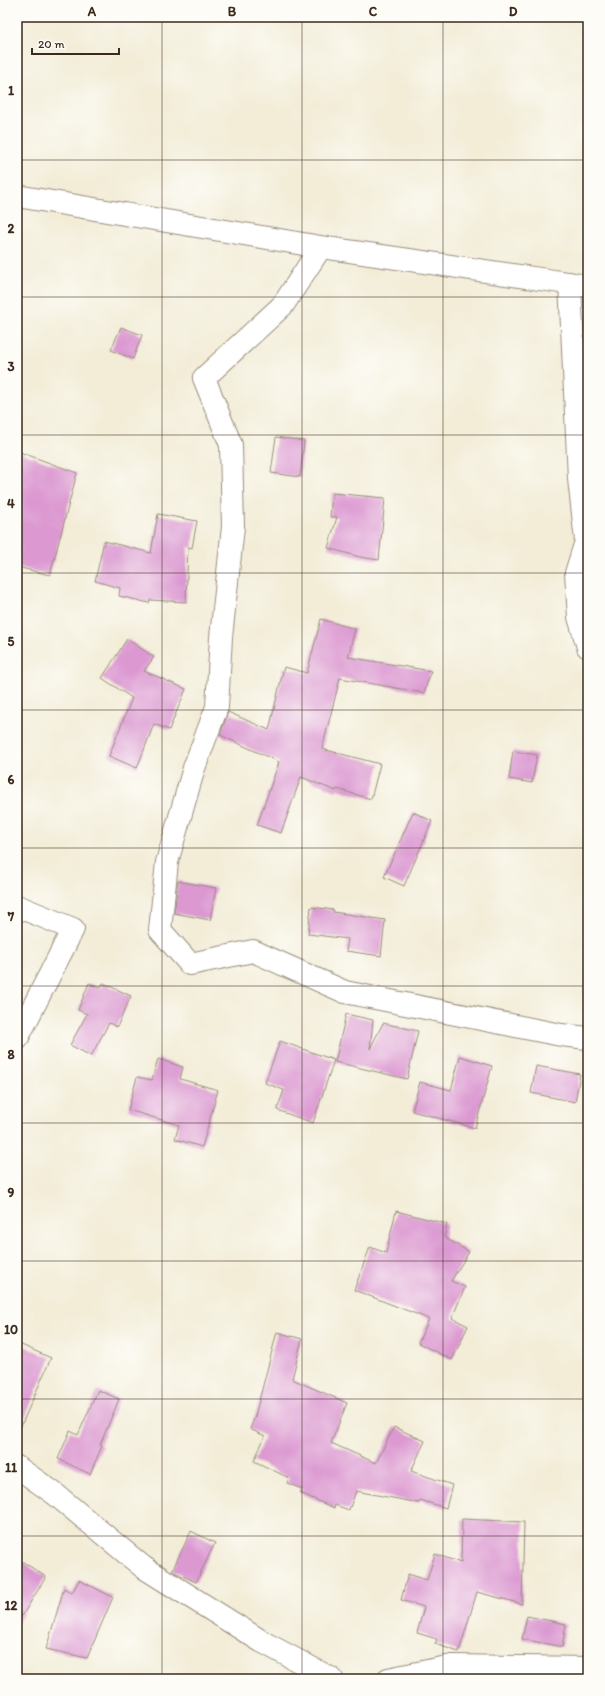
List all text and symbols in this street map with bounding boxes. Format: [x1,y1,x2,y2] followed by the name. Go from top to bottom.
[87,4,97,19] text: A
[228,4,237,19] text: B
[369,4,378,19] text: C
[509,4,518,19] text: D
[32,30,119,56] scale bar
[38,37,65,51] text: 20 m
[8,83,14,98] text: 1
[8,221,15,236] text: 2
[7,359,15,374] text: 3
[7,496,15,511] text: 4
[8,634,15,649] text: 5
[8,772,15,787] text: 6
[7,909,15,924] text: 7
[7,1047,15,1062] text: 8
[8,1185,15,1200] text: 9
[4,1322,18,1337] text: 10
[5,1460,17,1475] text: 11
[5,1598,18,1613] text: 12

